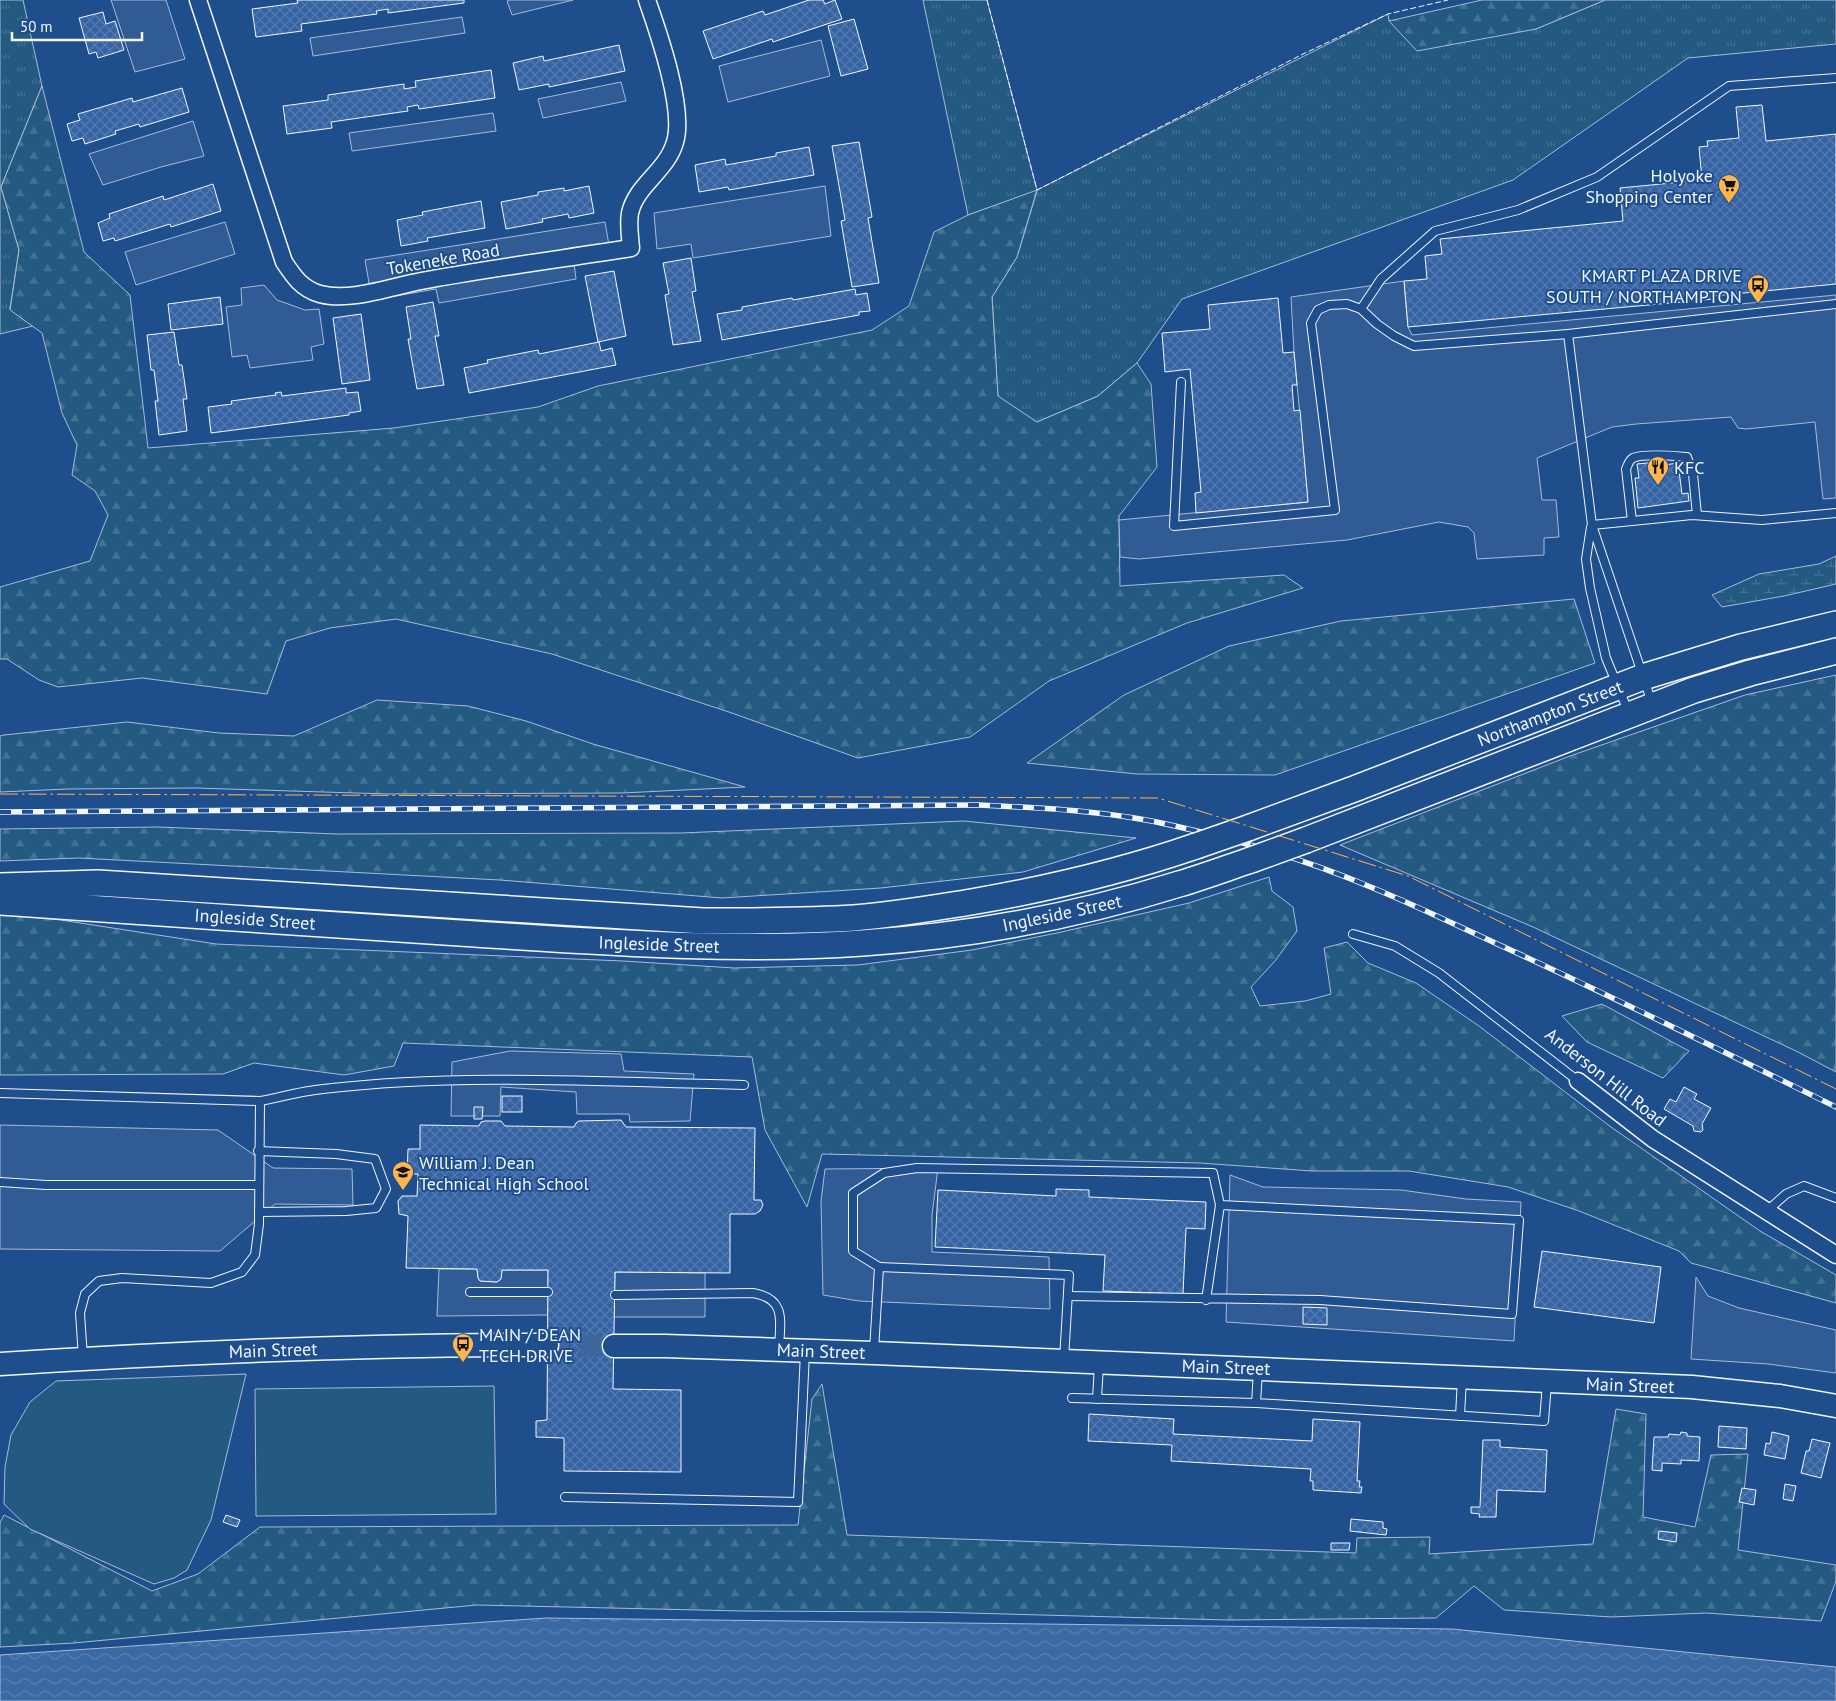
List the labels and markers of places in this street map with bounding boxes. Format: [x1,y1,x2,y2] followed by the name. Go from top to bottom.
[1586,164,1713,208] place label: Holyoke Shopping Center
[1717,173,1741,204] supermarket icon: Holyoke Shopping Center
[1546,264,1742,308] place label: KMART PLAZA DRIVE SOUTH / NORTHAMPTON
[1746,273,1770,304] bus stop icon: KMART PLAZA DRIVE SOUTH / NORTHAMPTON
[1646,455,1670,486] restaurant icon: KFC
[1674,456,1705,479] place label: KFC
[419,1151,589,1195] place label: William J. Dean Technical High School
[391,1160,415,1191] school or university icon: William J. Dean Technical High School
[479,1323,581,1367] place label: MAIN / DEAN TECH DRIVE
[451,1332,475,1363] bus stop icon: MAIN / DEAN TECH DRIVE

